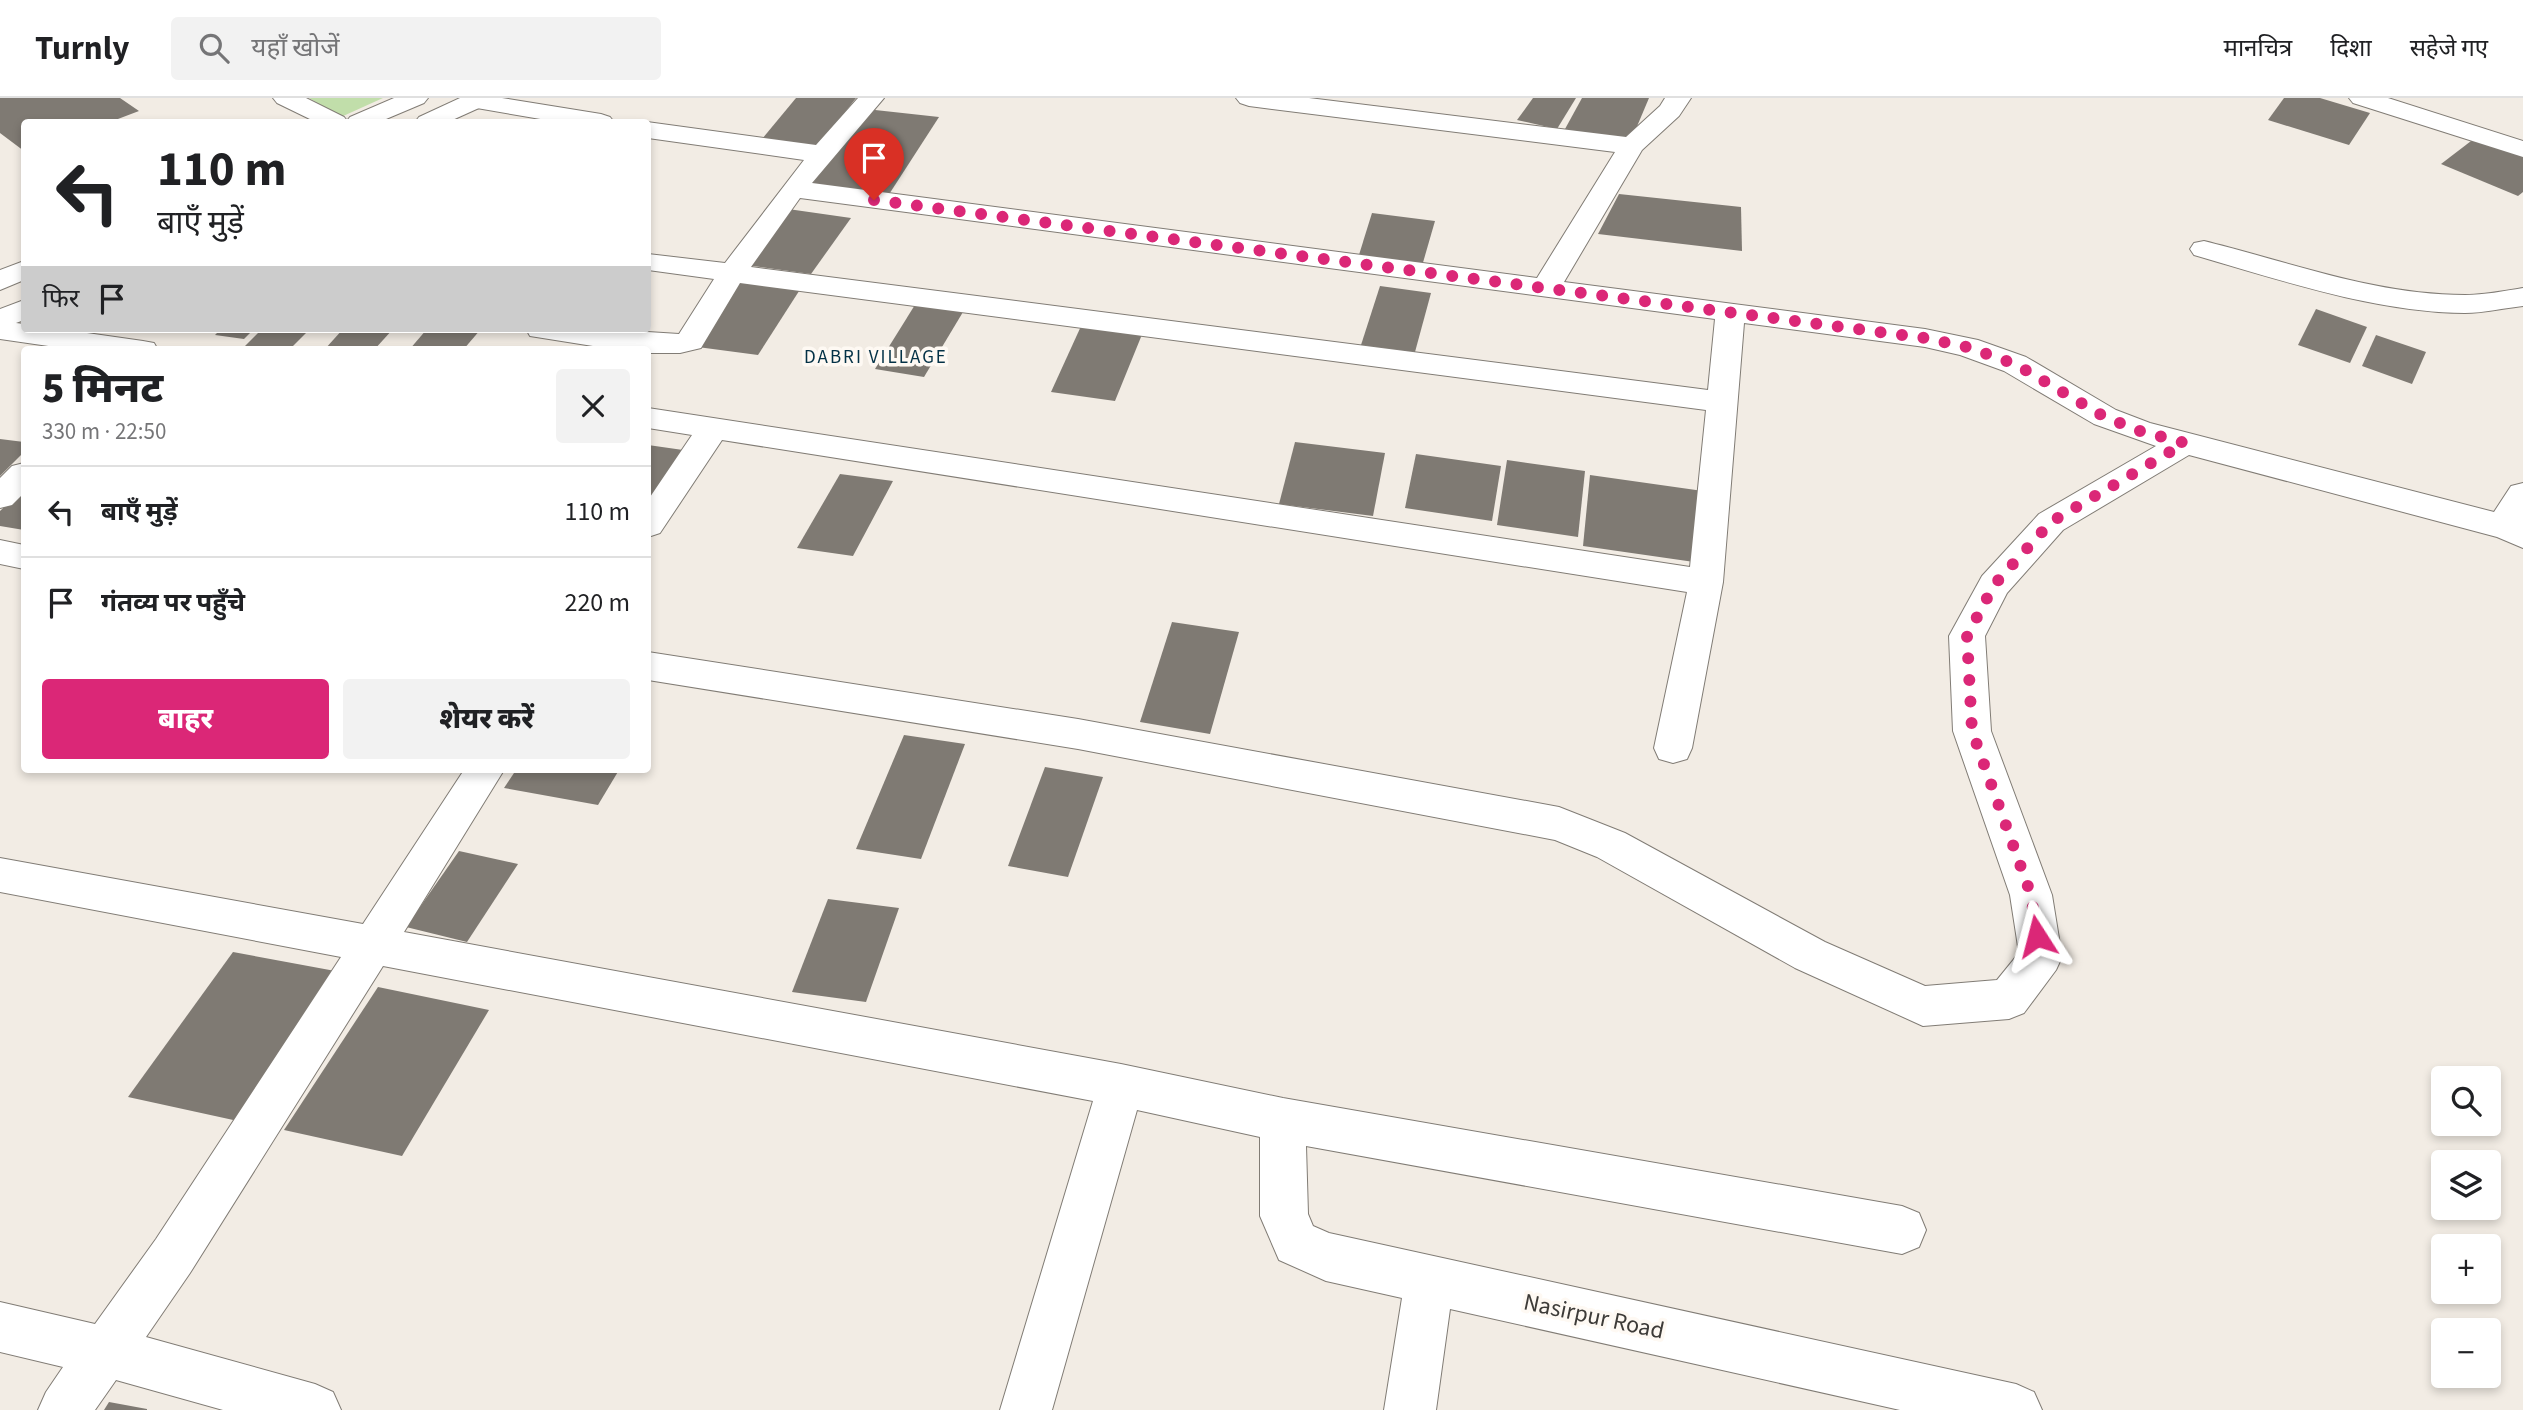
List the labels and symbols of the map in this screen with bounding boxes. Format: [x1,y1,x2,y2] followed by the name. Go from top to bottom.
[844,128,904,200] pin
[804,344,948,371] district label: DABRI VILLAGE
[2000,899,2074,973] position arrow
[1520,1285,1667,1348] street label: Nasirpur Road

